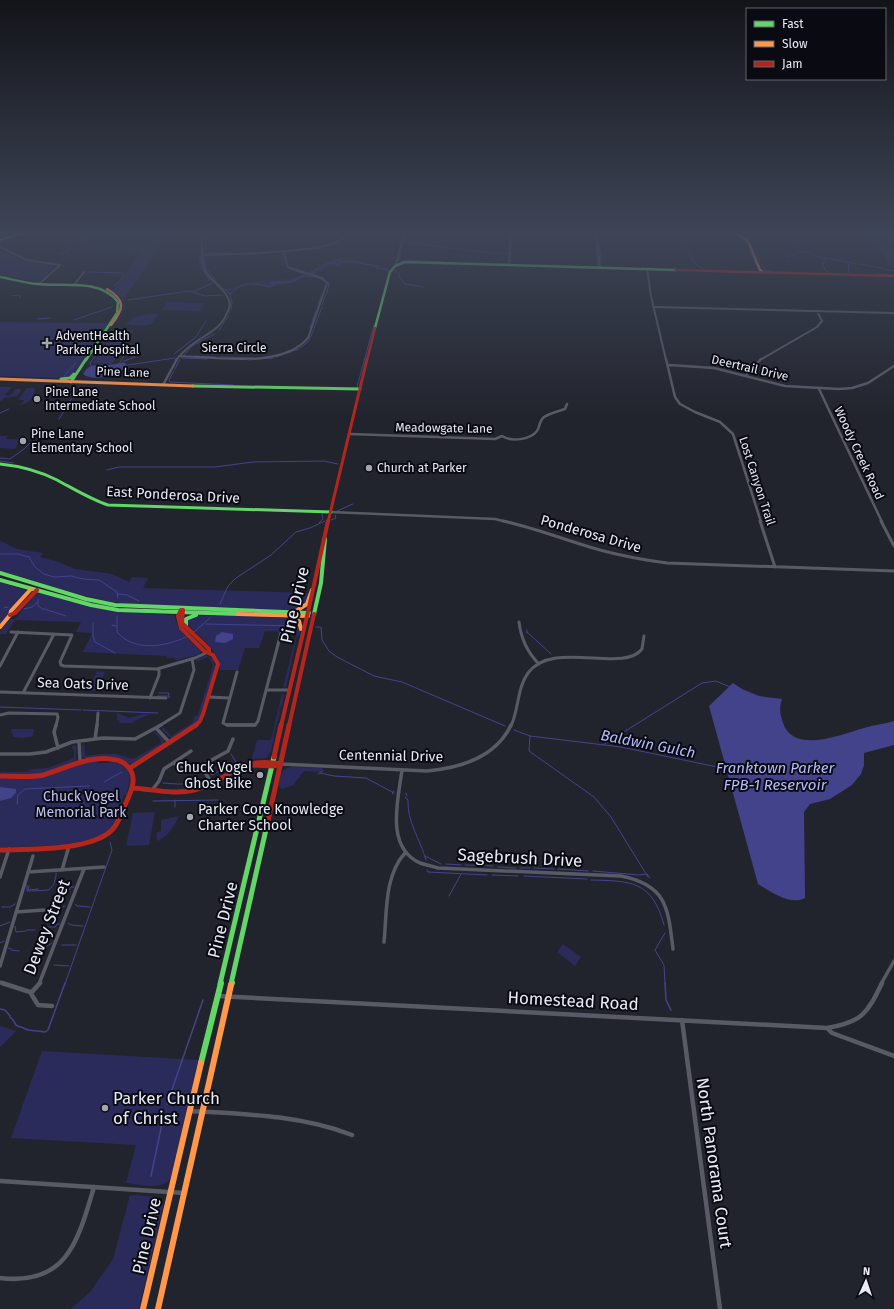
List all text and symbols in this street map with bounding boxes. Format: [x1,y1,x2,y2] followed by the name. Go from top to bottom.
[746,8,886,80] legend
[782,17,804,31] text: Fast
[782,37,808,51] text: Slow
[782,57,802,71] text: Jam
[56,329,140,357] place label: AdventHealth Parker Hospital
[41,337,53,349] marker: AdventHealth Parker Hospital
[201,341,267,355] street label: Sierra Circle
[710,352,790,384] street label: Deertrail Drive
[96,364,150,380] street label: Pine Lane
[45,385,156,413] place label: Pine Lane Intermediate School
[32,394,42,404] marker: Pine Lane Intermediate School
[831,404,887,502] street label: Woody Creek Road
[395,420,493,436] street label: Meadowgate Lane
[31,427,133,455] place label: Pine Lane Elementary School
[736,435,778,528] street label: Lost Canyon Trail
[18,436,28,446] marker: Pine Lane Elementary School
[377,461,467,475] place label: Church at Parker
[364,463,374,473] marker: Church at Parker
[106,483,240,507] street label: East Ponderosa Drive
[539,512,643,556] street label: Ponderosa Drive
[276,565,314,645] street label: Pine Drive
[37,674,129,694] street label: Sea Oats Drive
[599,726,697,762] water label: Baldwin Gulch
[339,747,443,765] street label: Centennial Drive
[176,759,252,792] place label: Chuck Vogel Ghost Bike
[716,759,836,794] water label: Franktown Parker FPB-1 Reservoir
[255,770,265,780] marker: Chuck Vogel Ghost Bike
[36,788,127,821] park label: Chuck Vogel Memorial Park
[198,801,344,834] place label: Parker Core Knowledge Charter School
[185,812,195,822] marker: Parker Core Knowledge Charter School
[457,844,583,872] street label: Sagebrush Drive
[19,875,75,978] street label: Dewey Street
[203,879,243,961] street label: Pine Drive
[507,987,639,1015] street label: Homestead Road
[692,1076,736,1250] street label: North Panorama Court
[113,1088,220,1129] place label: Parker Church of Christ
[100,1103,110,1113] marker: Parker Church of Christ
[128,1196,166,1276] street label: Pine Drive
[846,1261,886,1301] north arrow
[863,1265,870,1278] text: N

